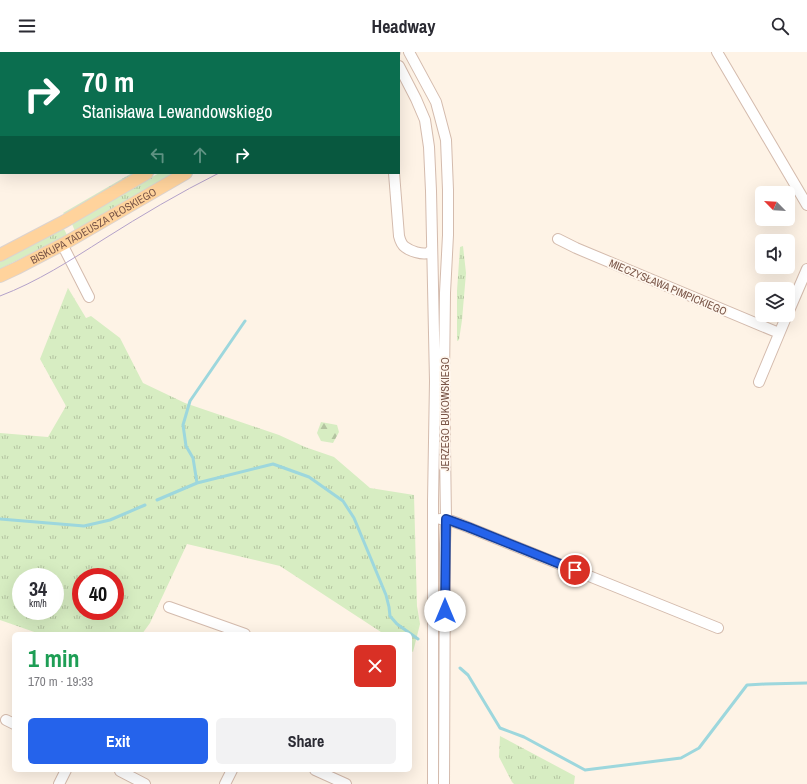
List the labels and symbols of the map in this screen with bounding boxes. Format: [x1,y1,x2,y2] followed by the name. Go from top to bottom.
[28,185,159,267] street label: BISKUPA TADEUSZA PŁOSKIEGO
[755,186,795,226] north arrow
[607,256,729,318] street label: MIECZYSŁAWA PIMPICKIEGO
[438,357,452,471] street label: JERZEGO BUKOWSKIEGO
[558,553,592,587] pin
[72,568,124,620] speed limit sign: 40
[424,590,466,632] position arrow

